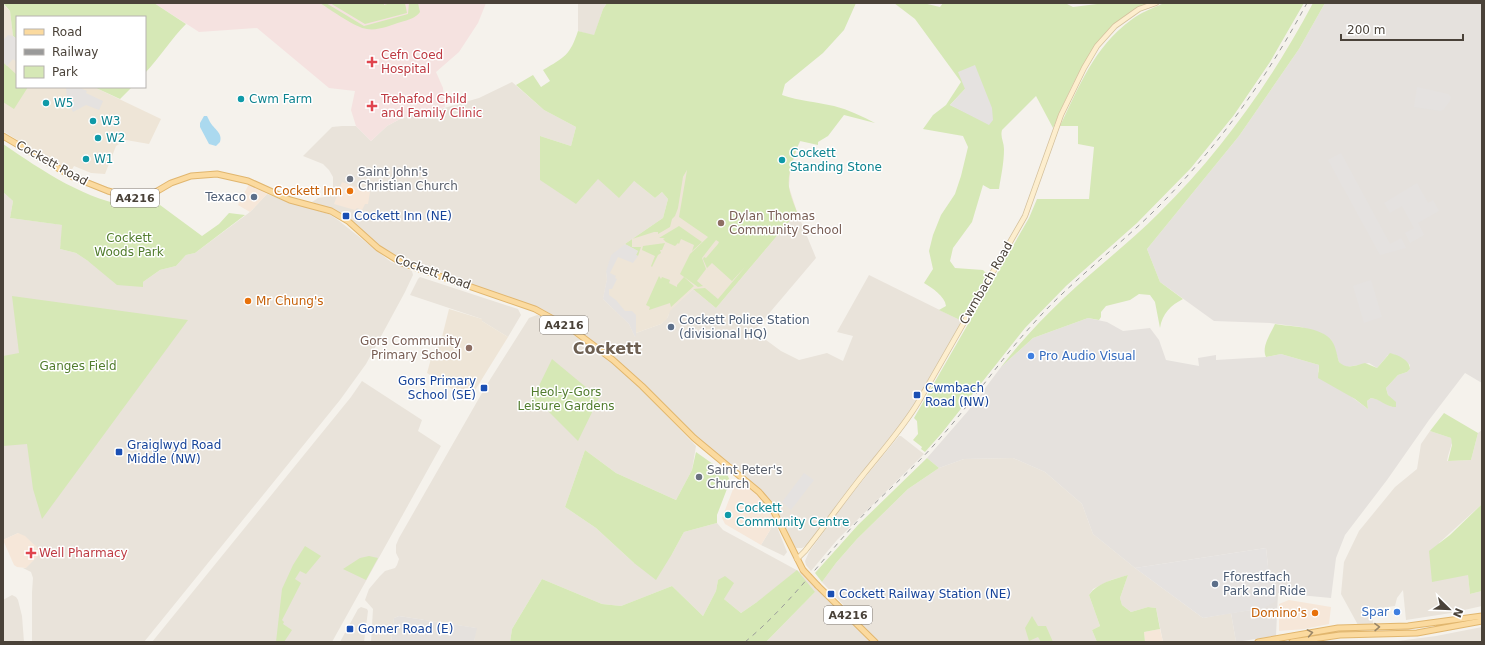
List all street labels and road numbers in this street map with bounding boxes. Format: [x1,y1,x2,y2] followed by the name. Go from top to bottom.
[14,138,90,188] street label: Cockett Road
[111,189,159,207] road number: A4216
[957,239,1015,327] street label: Cwmbach Road
[393,252,473,292] street label: Cockett Road
[540,316,588,334] road number: A4216
[824,606,872,624] road number: A4216

